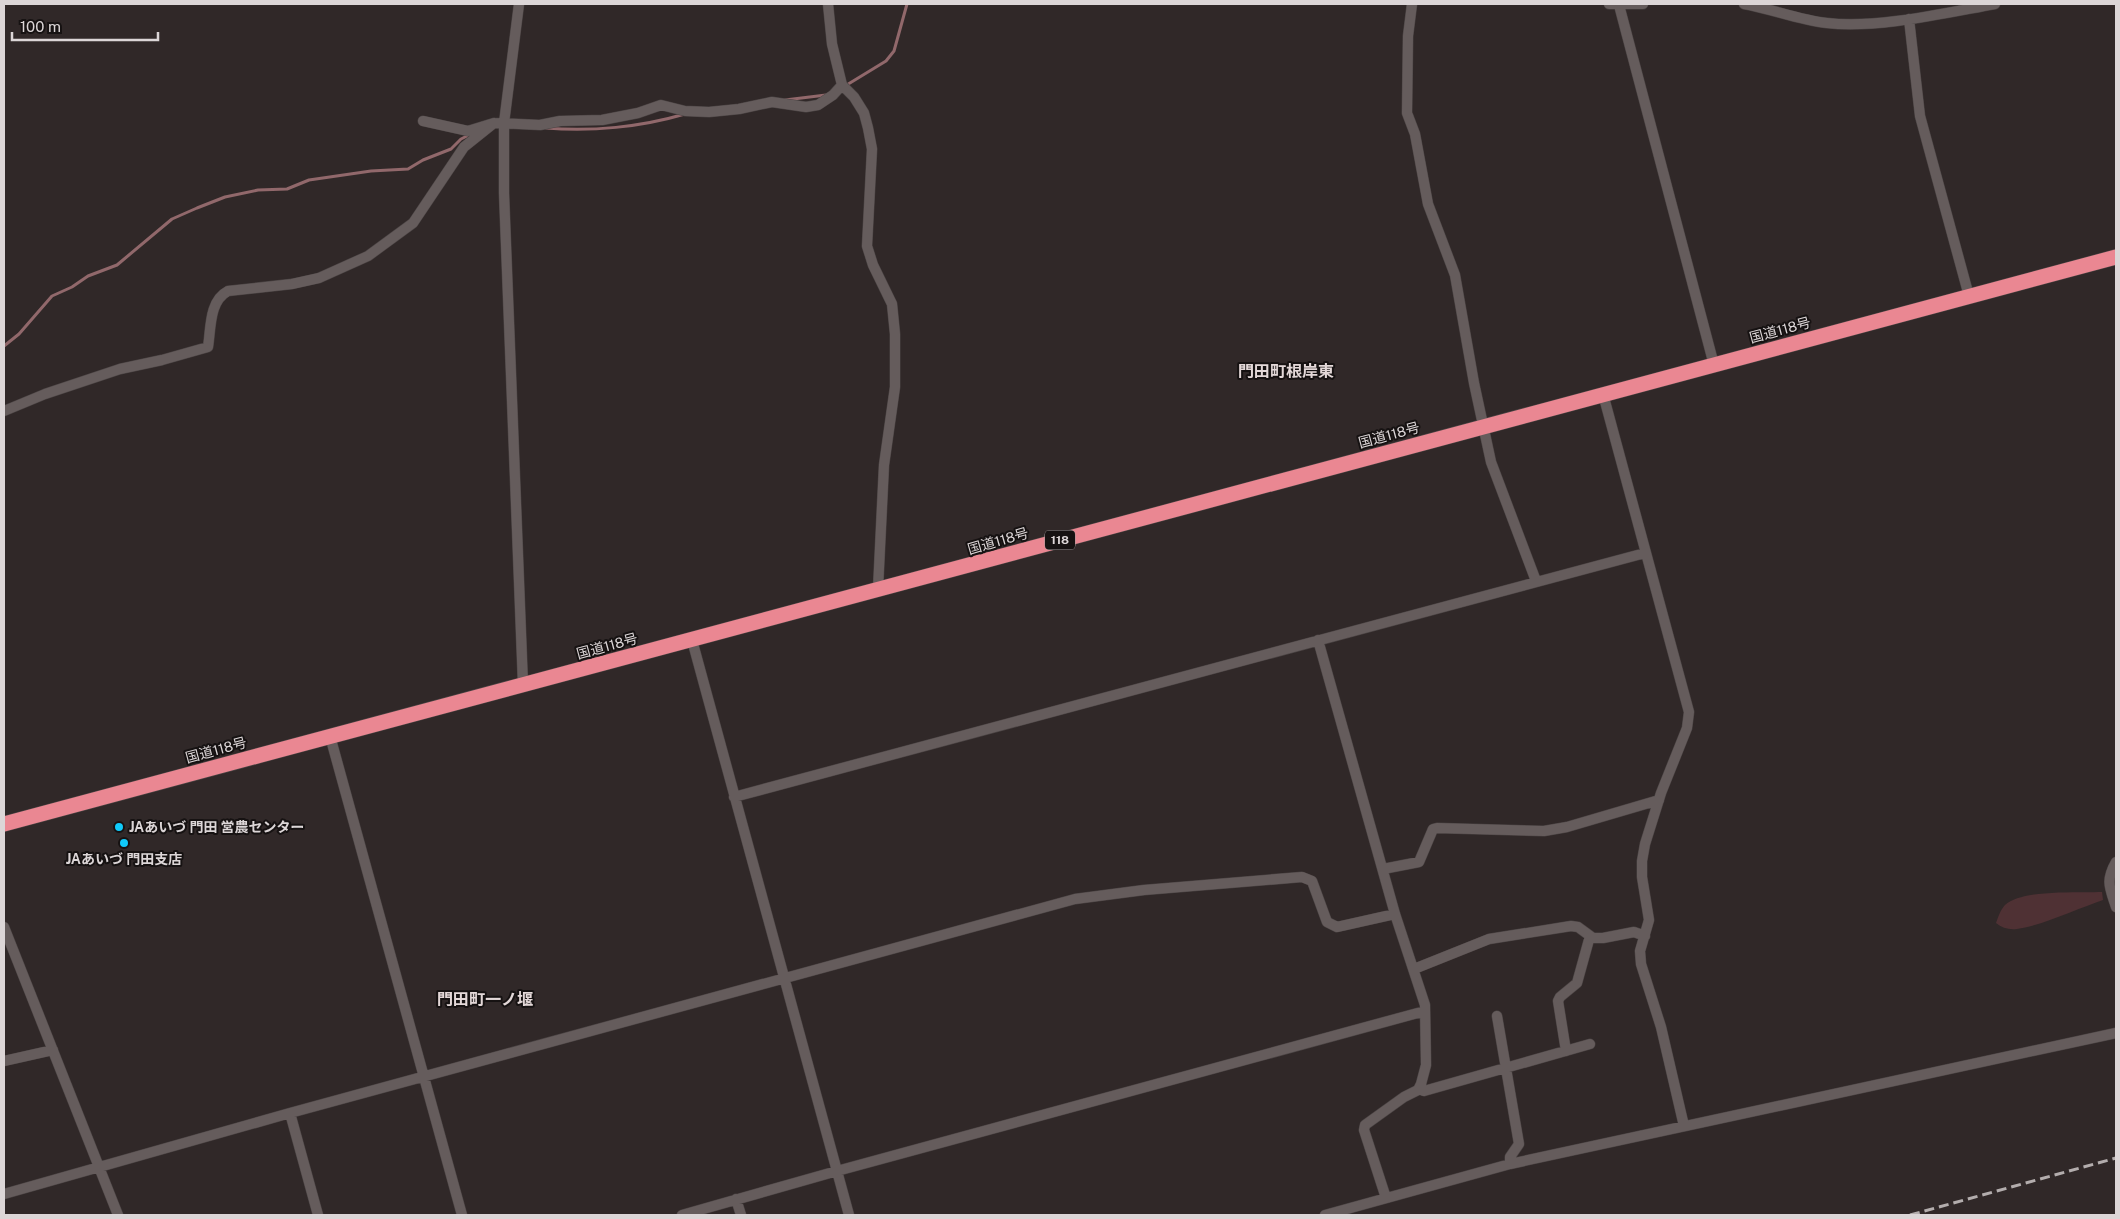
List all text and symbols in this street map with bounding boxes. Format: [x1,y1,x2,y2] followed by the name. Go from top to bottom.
[12,10,159,42] scale bar
[20,18,61,35] text: 100 m
[1748,314,1812,346] street label: 国道118号
[1238,362,1334,381] district label: 門田町根岸東
[1357,419,1421,451] street label: 国道118号
[966,525,1030,557] street label: 国道118号
[1045,530,1075,550] road number: 118
[575,630,639,662] street label: 国道118号
[184,734,248,766] street label: 国道118号
[129,819,305,835] place label: JAあいづ 門田 営農センター
[113,821,125,833] marker: JAあいづ 門田 営農センター
[118,837,130,849] marker: JAあいづ 門田支店
[66,851,182,867] place label: JAあいづ 門田支店
[437,990,533,1009] district label: 門田町一ノ堰

